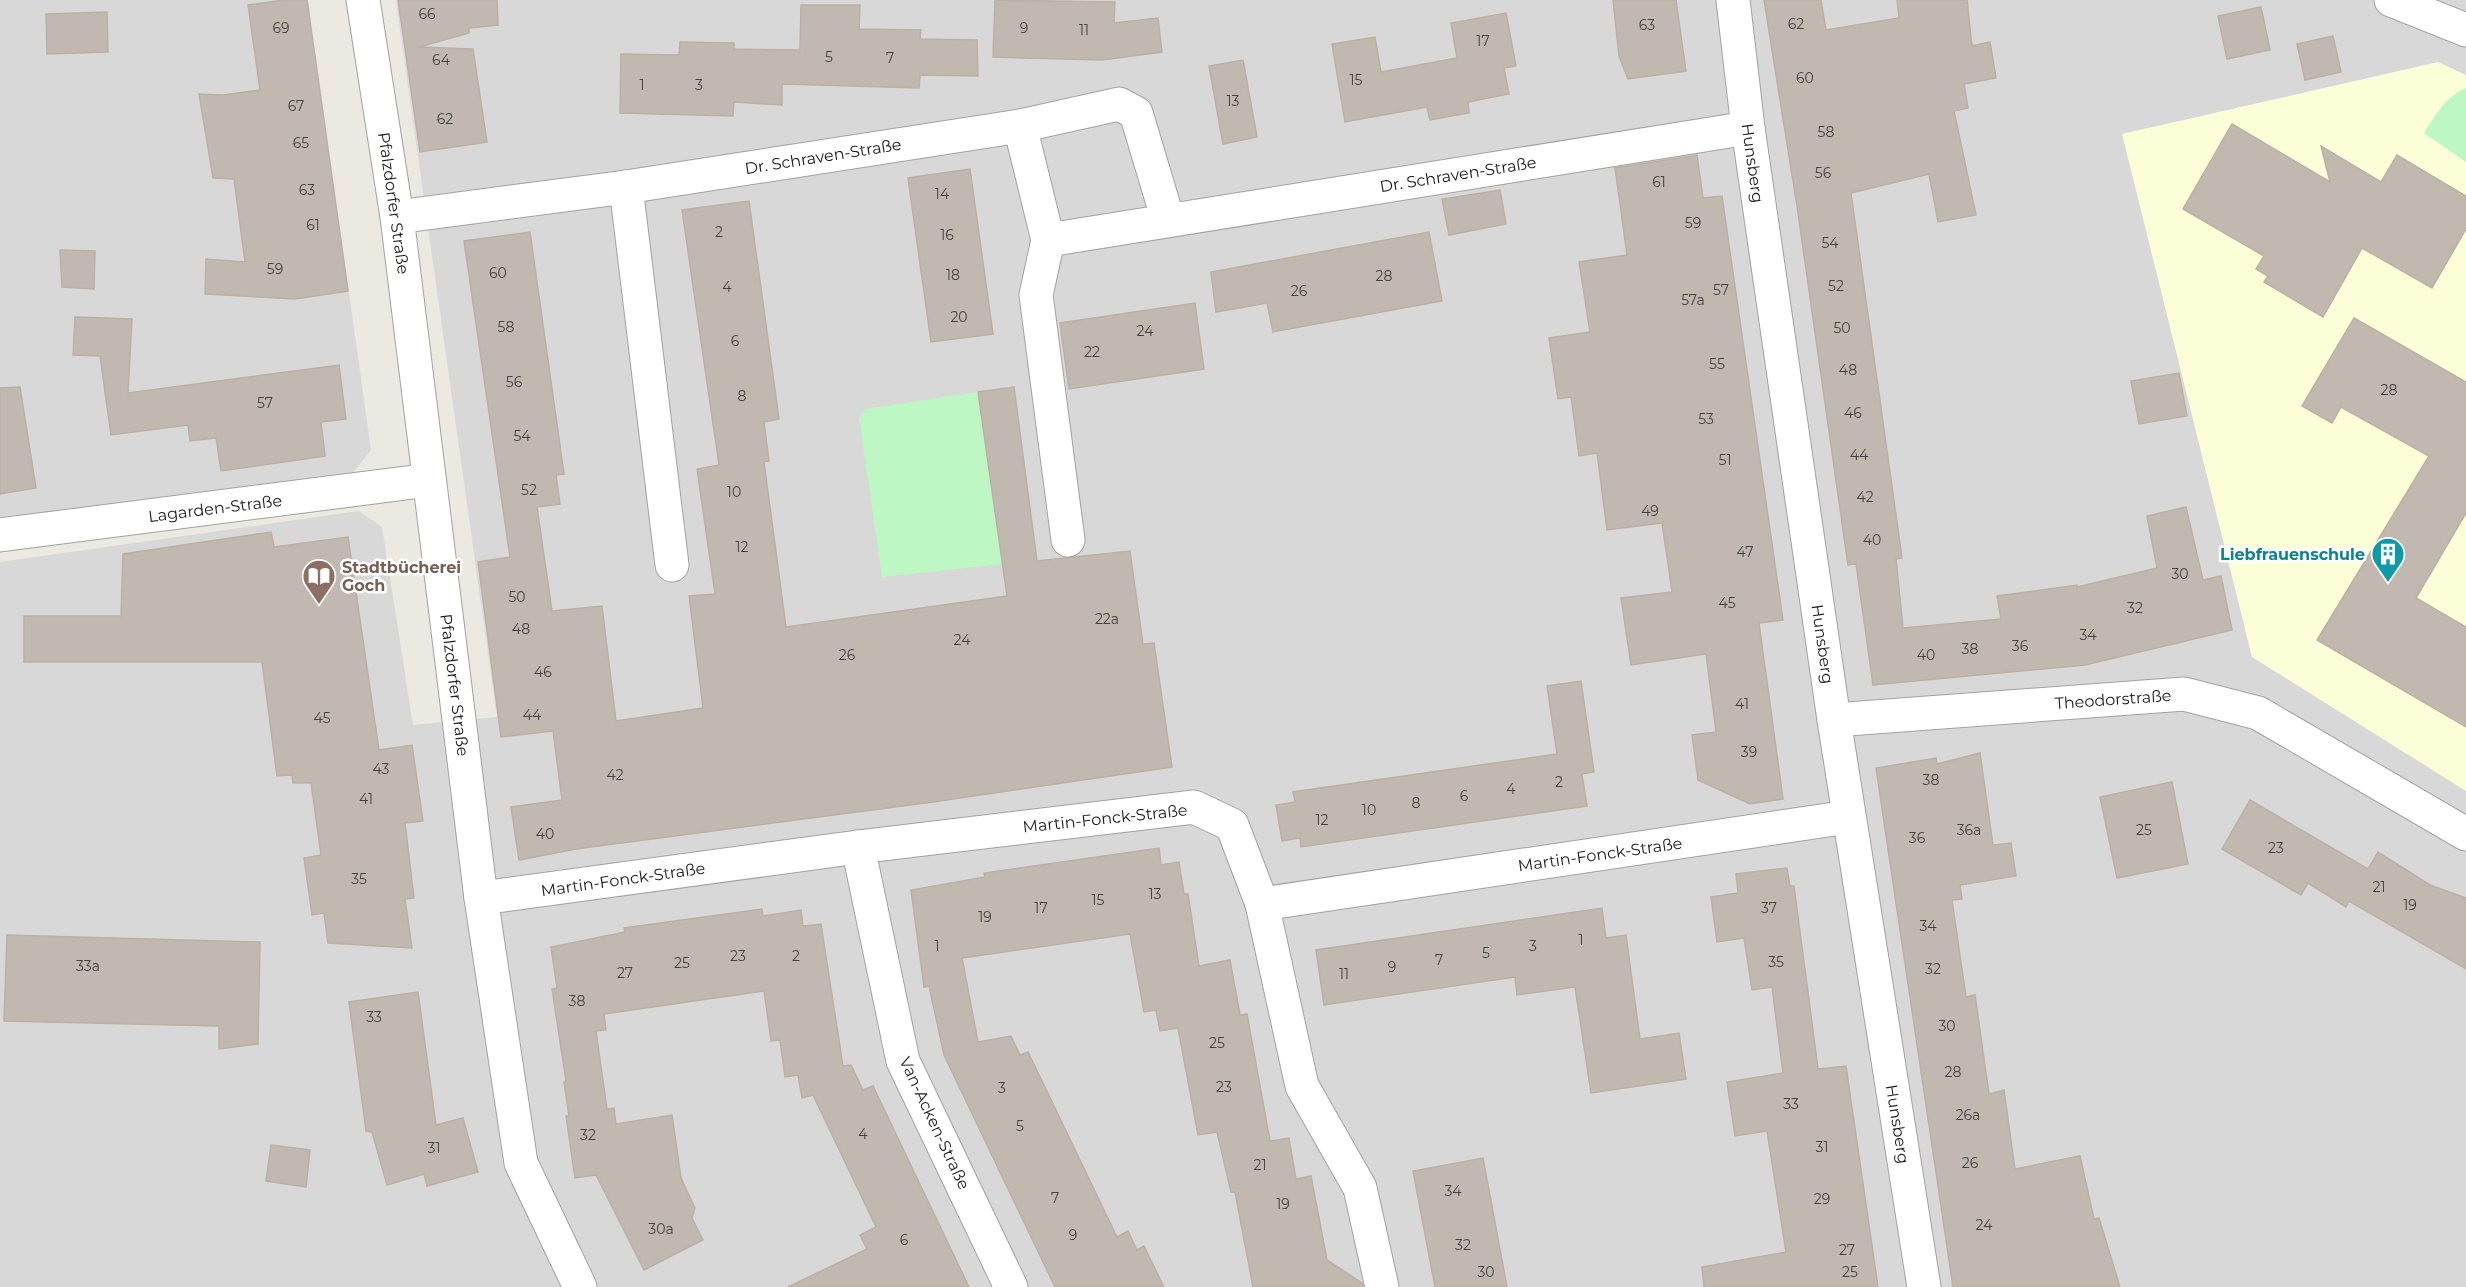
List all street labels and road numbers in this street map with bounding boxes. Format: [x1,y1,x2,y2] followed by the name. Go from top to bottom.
[1738,122,1767,204] street label: Hunsberg
[374,131,413,275] street label: Pfalzdorfer Straße
[743,135,903,178] street label: Dr. Schraven-Straße
[1378,153,1538,196] street label: Dr. Schraven-Straße
[147,491,283,526] street label: Lagarden-Straße
[1808,603,1837,685] street label: Hunsberg
[436,613,473,757] street label: Pfalzdorfer Straße
[2054,686,2172,713] street label: Theodorstraße
[1022,800,1188,837] street label: Martin-Fonck-Straße
[1517,834,1683,875] street label: Martin-Fonck-Straße
[540,859,706,900] street label: Martin-Fonck-Straße
[895,1054,974,1193] street label: Van-Acken-Straße
[1882,1083,1913,1165] street label: Hunsberg

